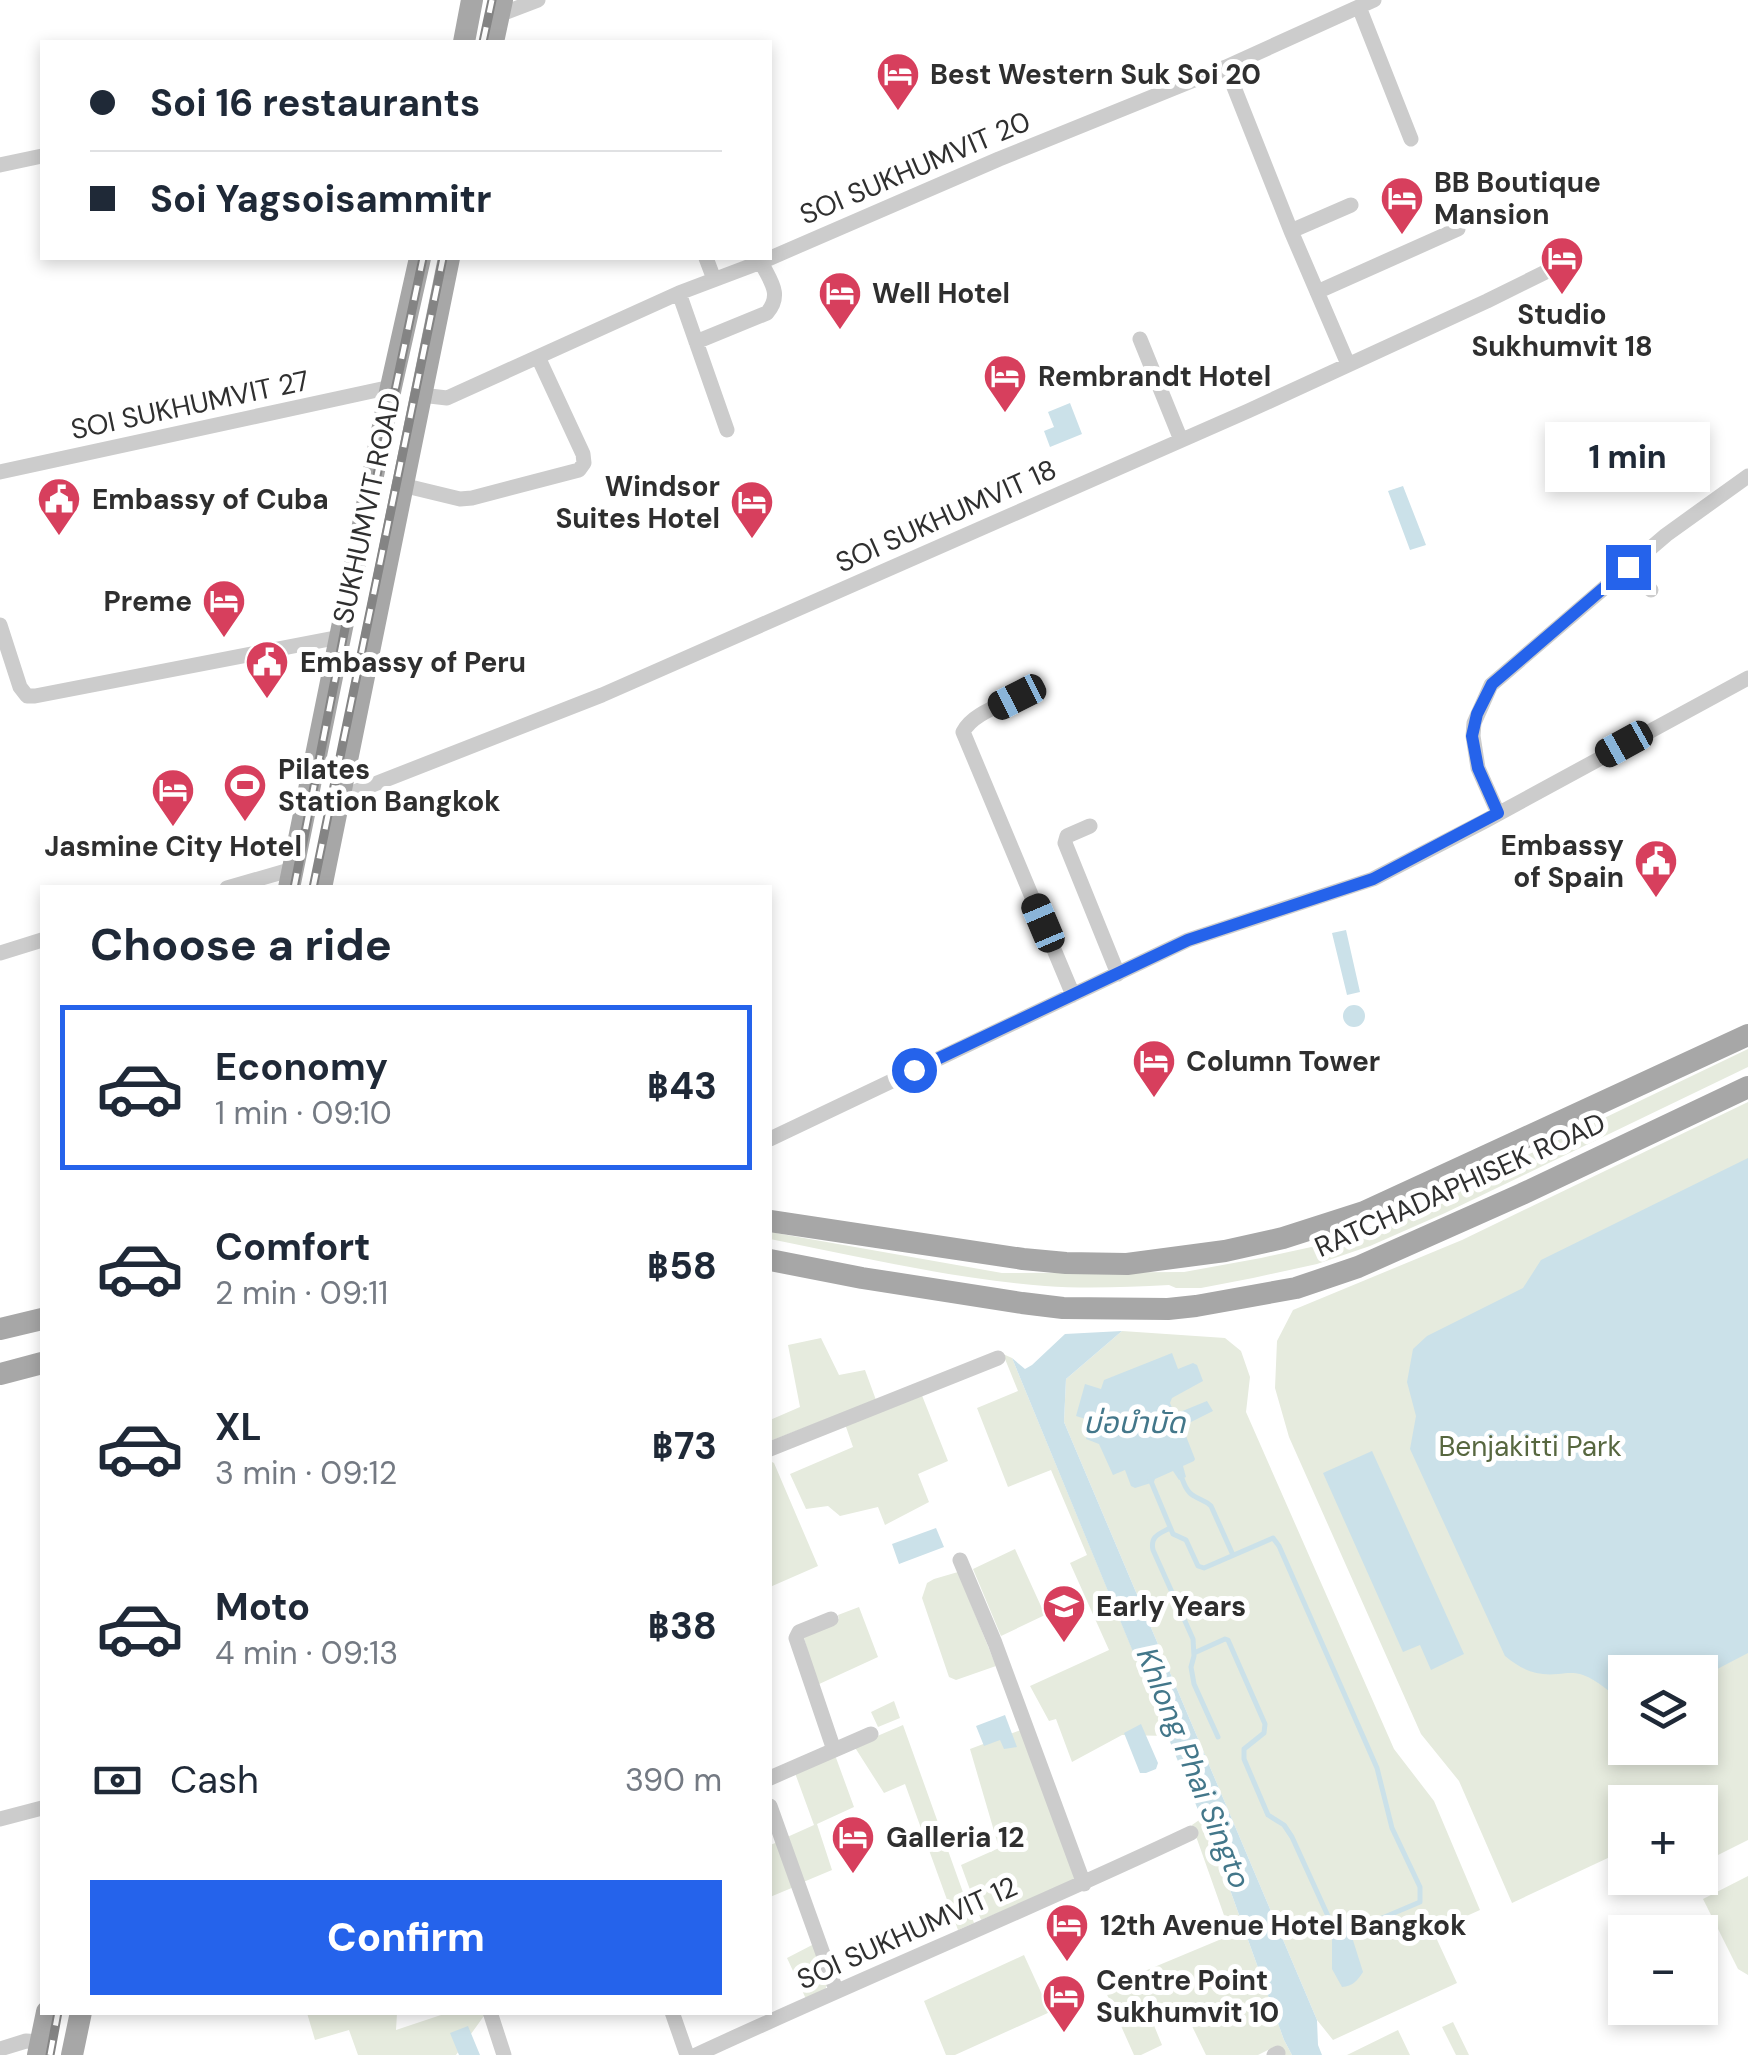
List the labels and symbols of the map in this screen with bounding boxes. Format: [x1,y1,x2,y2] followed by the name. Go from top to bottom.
[875,51,921,112] hotel icon: Best Western Suk Soi 20
[930,56,1261,93] place label: Best Western Suk Soi 20
[794,103,1036,233] street label: SOI SUKHUMVIT 20
[1434,164,1601,233] place label: BB Boutique Mansion
[1379,175,1425,236] hotel icon: BB Boutique Mansion
[1539,235,1585,296] hotel icon: Studio Sukhumvit 18
[817,270,863,331] hotel icon: Well Hotel
[872,275,1010,312] place label: Well Hotel
[1471,296,1653,365] place label: Studio Sukhumvit 18
[982,353,1028,414] hotel icon: Rembrandt Hotel
[1038,358,1271,395] place label: Rembrandt Hotel
[67,362,313,448] street label: SOI SUKHUMVIT 27
[324,389,410,627] street label: SUKHUMVIT ROAD
[1546,422,1710,492] callout: 1 min
[830,451,1062,581] street label: SOI SUKHUMVIT 18
[555,468,720,537] place label: Windsor Suites Hotel
[36,476,82,537] public building icon: Embassy of Cuba
[729,479,775,540] hotel icon: Windsor Suites Hotel
[92,481,329,518] place label: Embassy of Cuba
[1606,545,1651,590] route end
[201,578,247,639] hotel icon: Preme
[104,583,192,620] place label: Preme
[244,639,290,700] public building icon: Embassy of Peru
[300,644,526,681] place label: Embassy of Peru
[983,670,1051,724] car
[1590,716,1658,772] car
[278,751,501,820] place label: Pilates Station Bangkok
[222,762,268,823] sports icon: Pilates Station Bangkok
[150,767,196,828] hotel icon: Jasmine City Hotel
[1501,827,1624,896] place label: Embassy of Spain
[44,828,302,865] place label: Jasmine City Hotel
[1633,838,1679,899] public building icon: Embassy of Spain
[1017,890,1069,956] car
[1131,1038,1177,1099] hotel icon: Column Tower
[1186,1043,1380,1080] place label: Column Tower
[892,1048,937,1093] route start
[1309,1104,1611,1266] street label: RATCHADAPHISEK ROAD
[1083,1403,1187,1442] water label: บ่อบำบัด
[1438,1428,1622,1465] park label: Benjakitti Park
[1041,1583,1087,1644] school or university icon: Early Years
[1096,1588,1246,1625] place label: Early Years
[1128,1642,1260,1894] water label: Khlong Phai Singto
[830,1814,876,1875] hotel icon: Galleria 12
[886,1819,1024,1856] place label: Galleria 12
[791,1868,1023,1998] street label: SOI SUKHUMVIT 12
[1044,1902,1090,1963] hotel icon: 12th Avenue Hotel Bangkok
[1100,1907,1466,1944] place label: 12th Avenue Hotel Bangkok
[1096,1962,1279,2031] place label: Centre Point Sukhumvit 10
[1041,1973,1087,2034] hotel icon: Centre Point Sukhumvit 10

